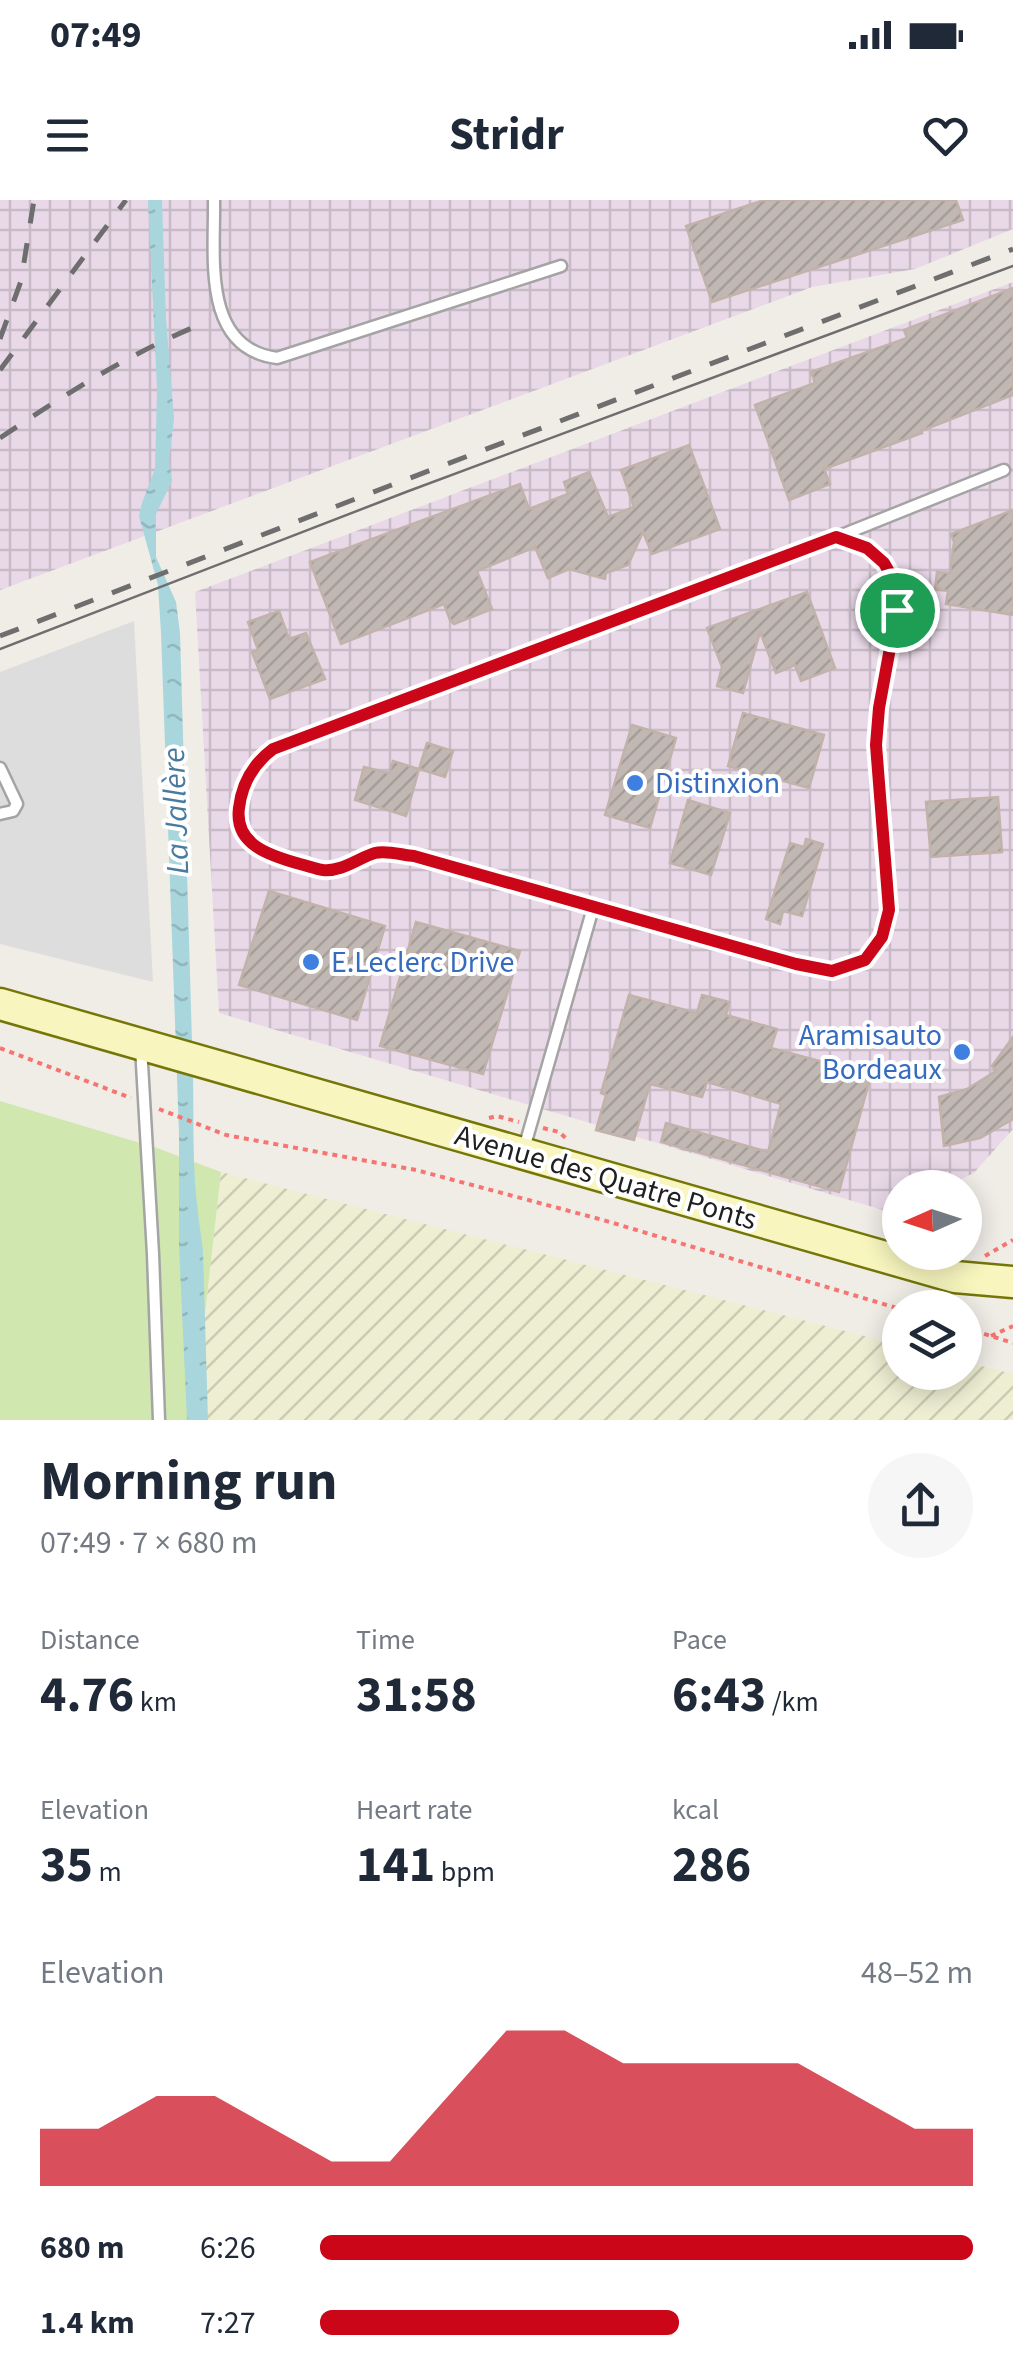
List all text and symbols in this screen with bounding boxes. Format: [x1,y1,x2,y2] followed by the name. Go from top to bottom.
[50,8,142,62] text: 07:49
[449,103,564,167] text: Stridr
[40,108,95,163] icon: menu
[918,108,973,163] icon: heart
[855,568,940,653] pin
[870,583,925,638] icon: arrive
[151,747,201,875] water label: La Jallère
[655,762,780,805] place label: Distinxion
[624,772,646,794] marker: Distinxion
[331,941,514,984] place label: E.Leclerc Drive
[300,951,322,973] marker: E.Leclerc Drive
[799,1014,942,1091] place label: Aramisauto Bordeaux
[951,1041,973,1063] marker: Aramisauto Bordeaux
[450,1114,762,1241] street label: Avenue des Quatre Ponts
[882,1170,982,1270] north arrow
[882,1170,982,1390] map controls
[882,1290,982,1390] button: layers
[40,1443,337,1521] text: Morning run
[868,1453,973,1558] button: share
[40,1520,258,1566] text: 07:49 · 7 × 680 m
[40,1620,140,1660] text: Distance
[356,1620,415,1660] text: Time
[672,1620,727,1660] text: Pace
[40,1660,134,1731] text: 4.76
[356,1660,477,1731] text: 31:58
[672,1660,766,1731] text: 6:43
[134,1682,177,1722] text: km
[766,1682,819,1722] text: /km
[40,1790,149,1830] text: Elevation
[356,1790,472,1830] text: Heart rate
[672,1790,719,1830] text: kcal
[40,1830,93,1901] text: 35
[356,1830,435,1901] text: 141
[672,1830,751,1901] text: 286
[93,1852,122,1892] text: m
[435,1852,495,1892] text: bpm
[40,1950,165,1996] text: Elevation
[861,1950,973,1996] text: 48–52 m
[40,2225,125,2271] text: 680 m
[200,2225,256,2271] text: 6:26
[40,2300,135,2346] text: 1.4 km
[200,2300,256,2346] text: 7:27

